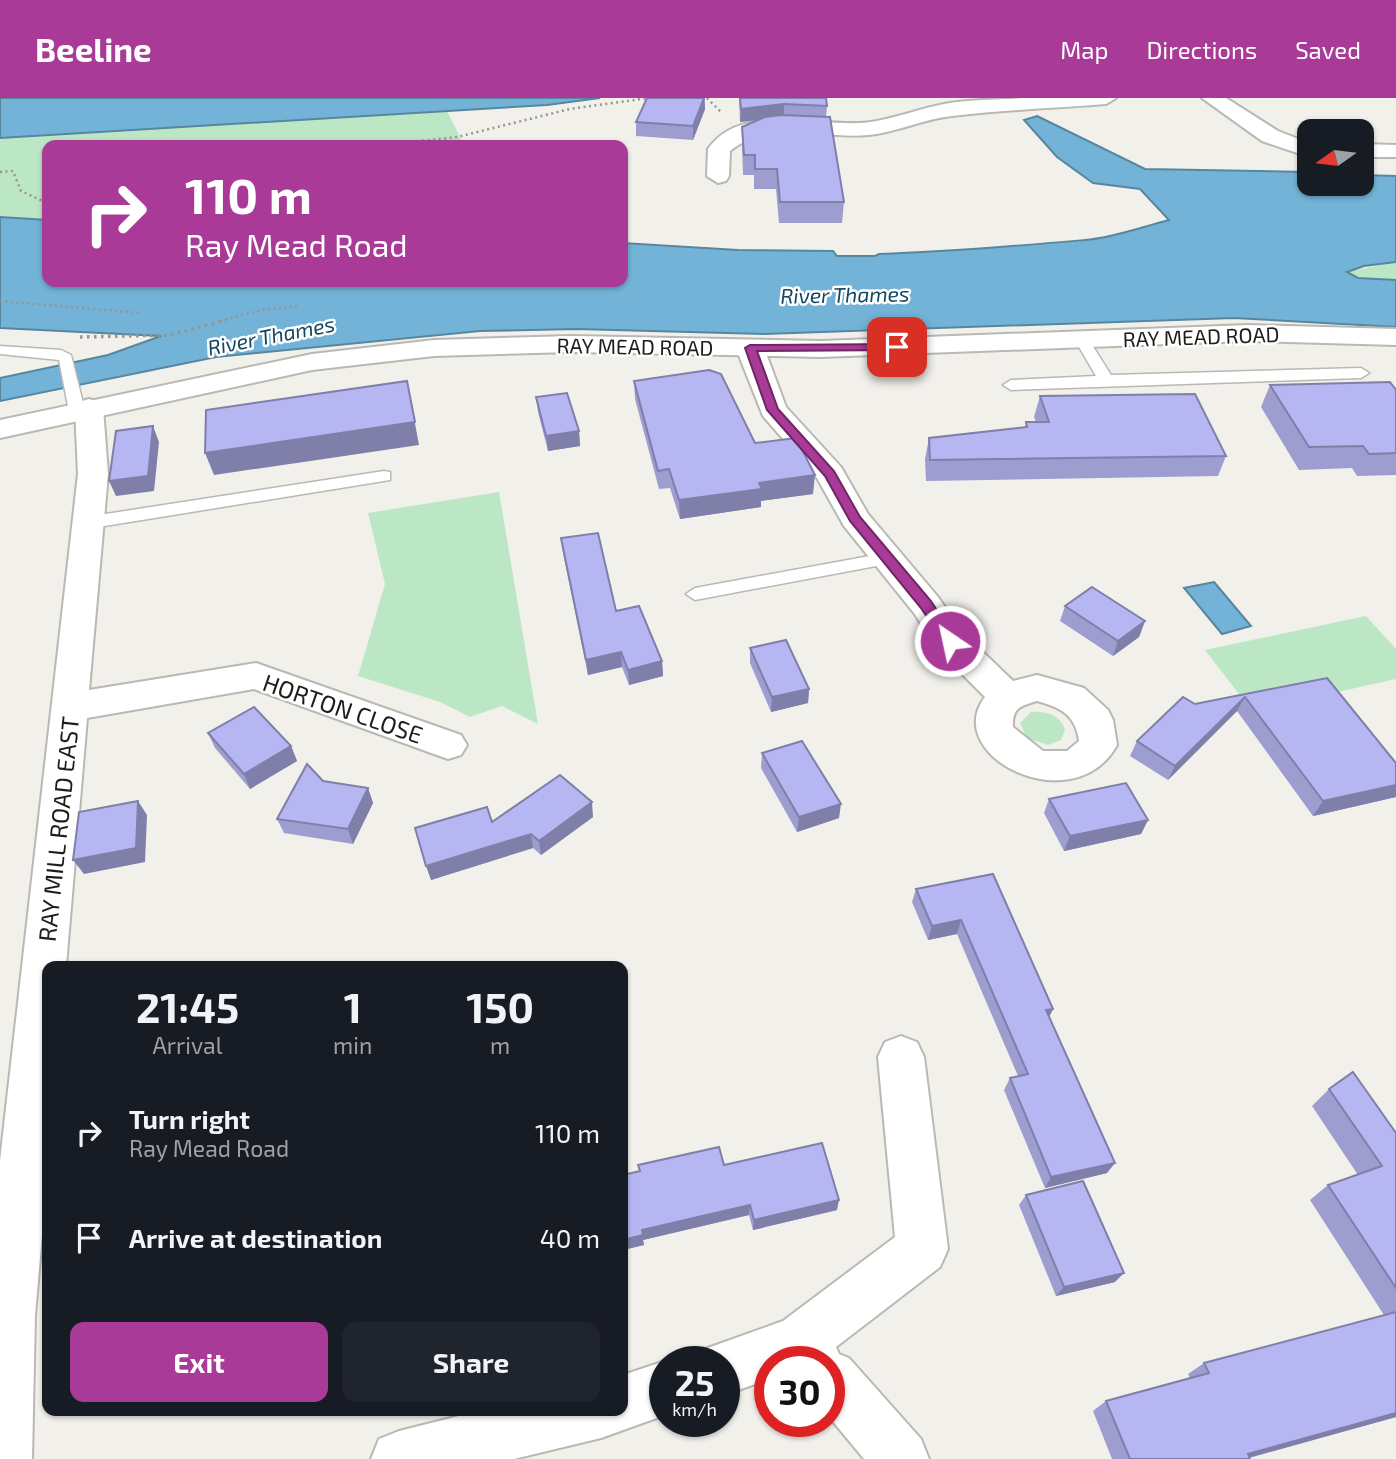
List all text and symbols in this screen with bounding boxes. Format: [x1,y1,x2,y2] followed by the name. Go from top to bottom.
[35,29,152,69] text: Beeline
[1060,35,1108,64] text: Map
[1146,35,1257,64] text: Directions
[1295,35,1361,64] text: Saved
[1297,119,1374,196] north arrow
[1297,119,1374,196] map controls
[185,165,312,224] text: 110 m
[70,168,161,259] icon: right
[185,225,408,263] text: Ray Mead Road
[780,280,910,308] water label: River Thames
[205,310,337,360] water label: River Thames
[867,317,927,377] pin
[1122,321,1280,351] street label: RAY MEAD ROAD
[878,328,916,366] icon: arrive
[556,332,714,360] street label: RAY MEAD ROAD
[913,604,987,678] position arrow
[259,667,427,749] street label: HORTON CLOSE
[32,715,84,943] street label: RAY MILL ROAD EAST
[136,981,239,1031] text: 21:45
[344,981,362,1031] text: 1
[466,981,534,1031] text: 150
[153,1031,223,1059] text: Arrival
[333,1031,372,1059] text: min
[490,1031,510,1059] text: m
[129,1103,250,1134] text: Turn right
[70,1114,108,1152] icon: right
[535,1117,600,1148] text: 110 m
[129,1134,289,1162] text: Ray Mead Road
[70,1219,108,1257] icon: arrive
[129,1222,382,1253] text: Arrive at destination
[540,1222,600,1253] text: 40 m
[70,1322,328,1402] button: Exit
[342,1322,600,1402] button: Share
[754,1346,845,1437] speed limit sign: 30
[675,1361,714,1403] text: 25
[672,1398,717,1420] text: km/h

